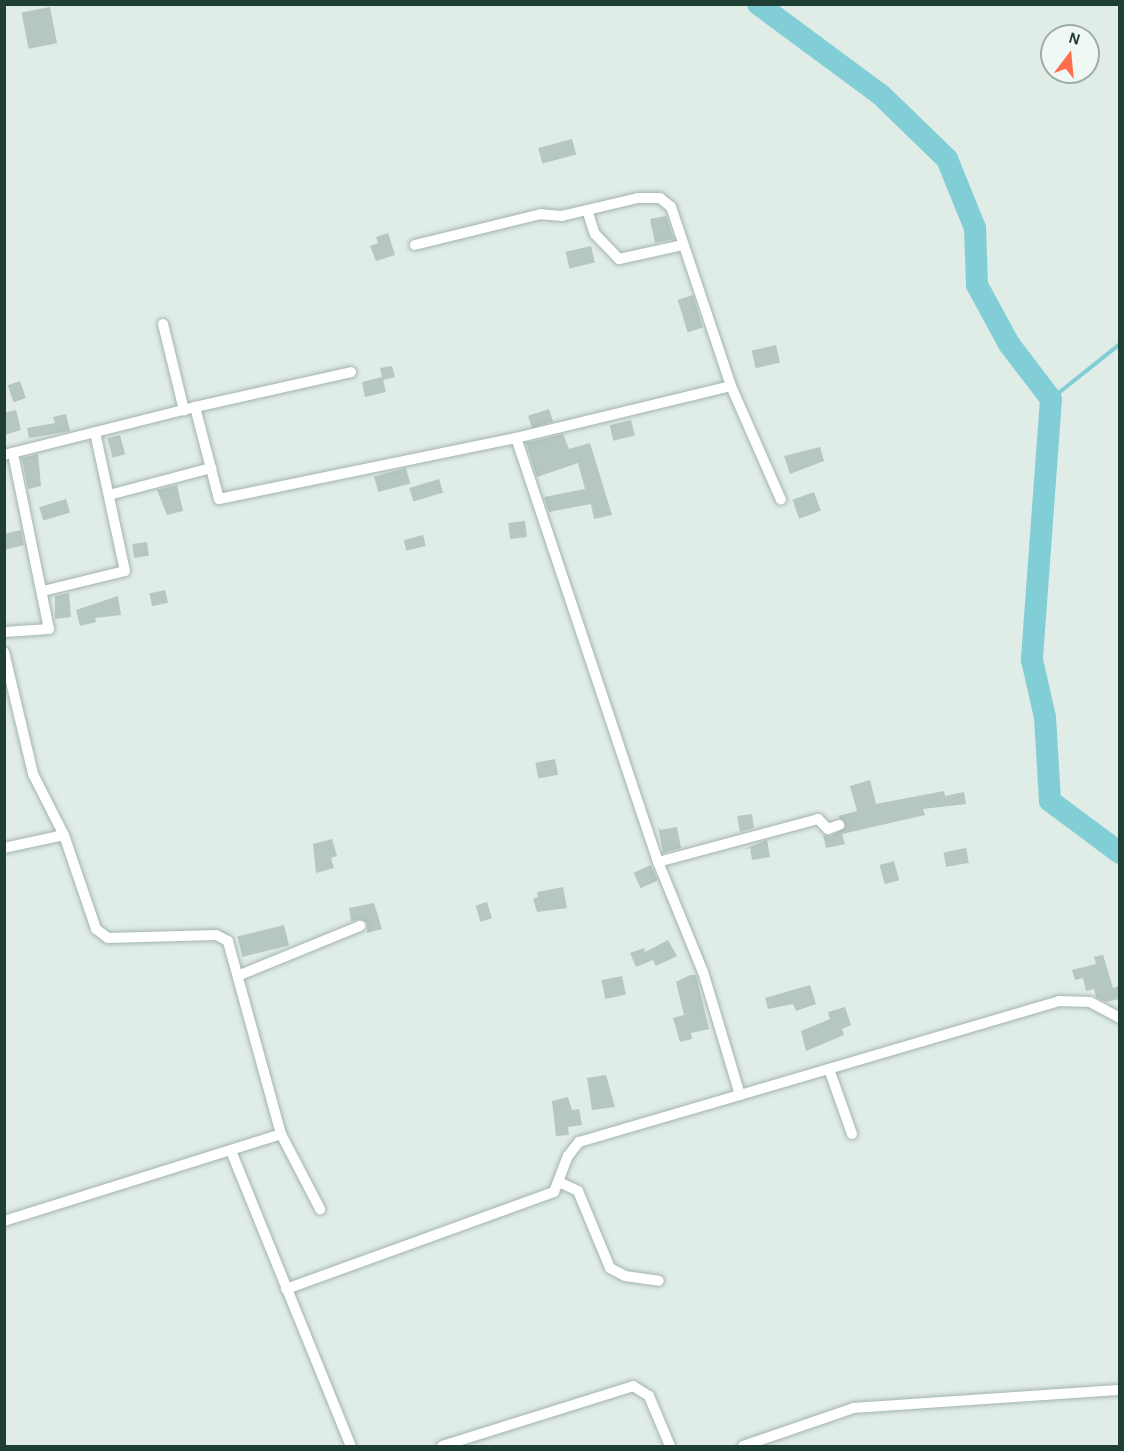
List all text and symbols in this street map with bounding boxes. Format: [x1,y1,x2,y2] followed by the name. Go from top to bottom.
[1040,24,1100,84] north arrow
[1067,29,1082,48] text: N

